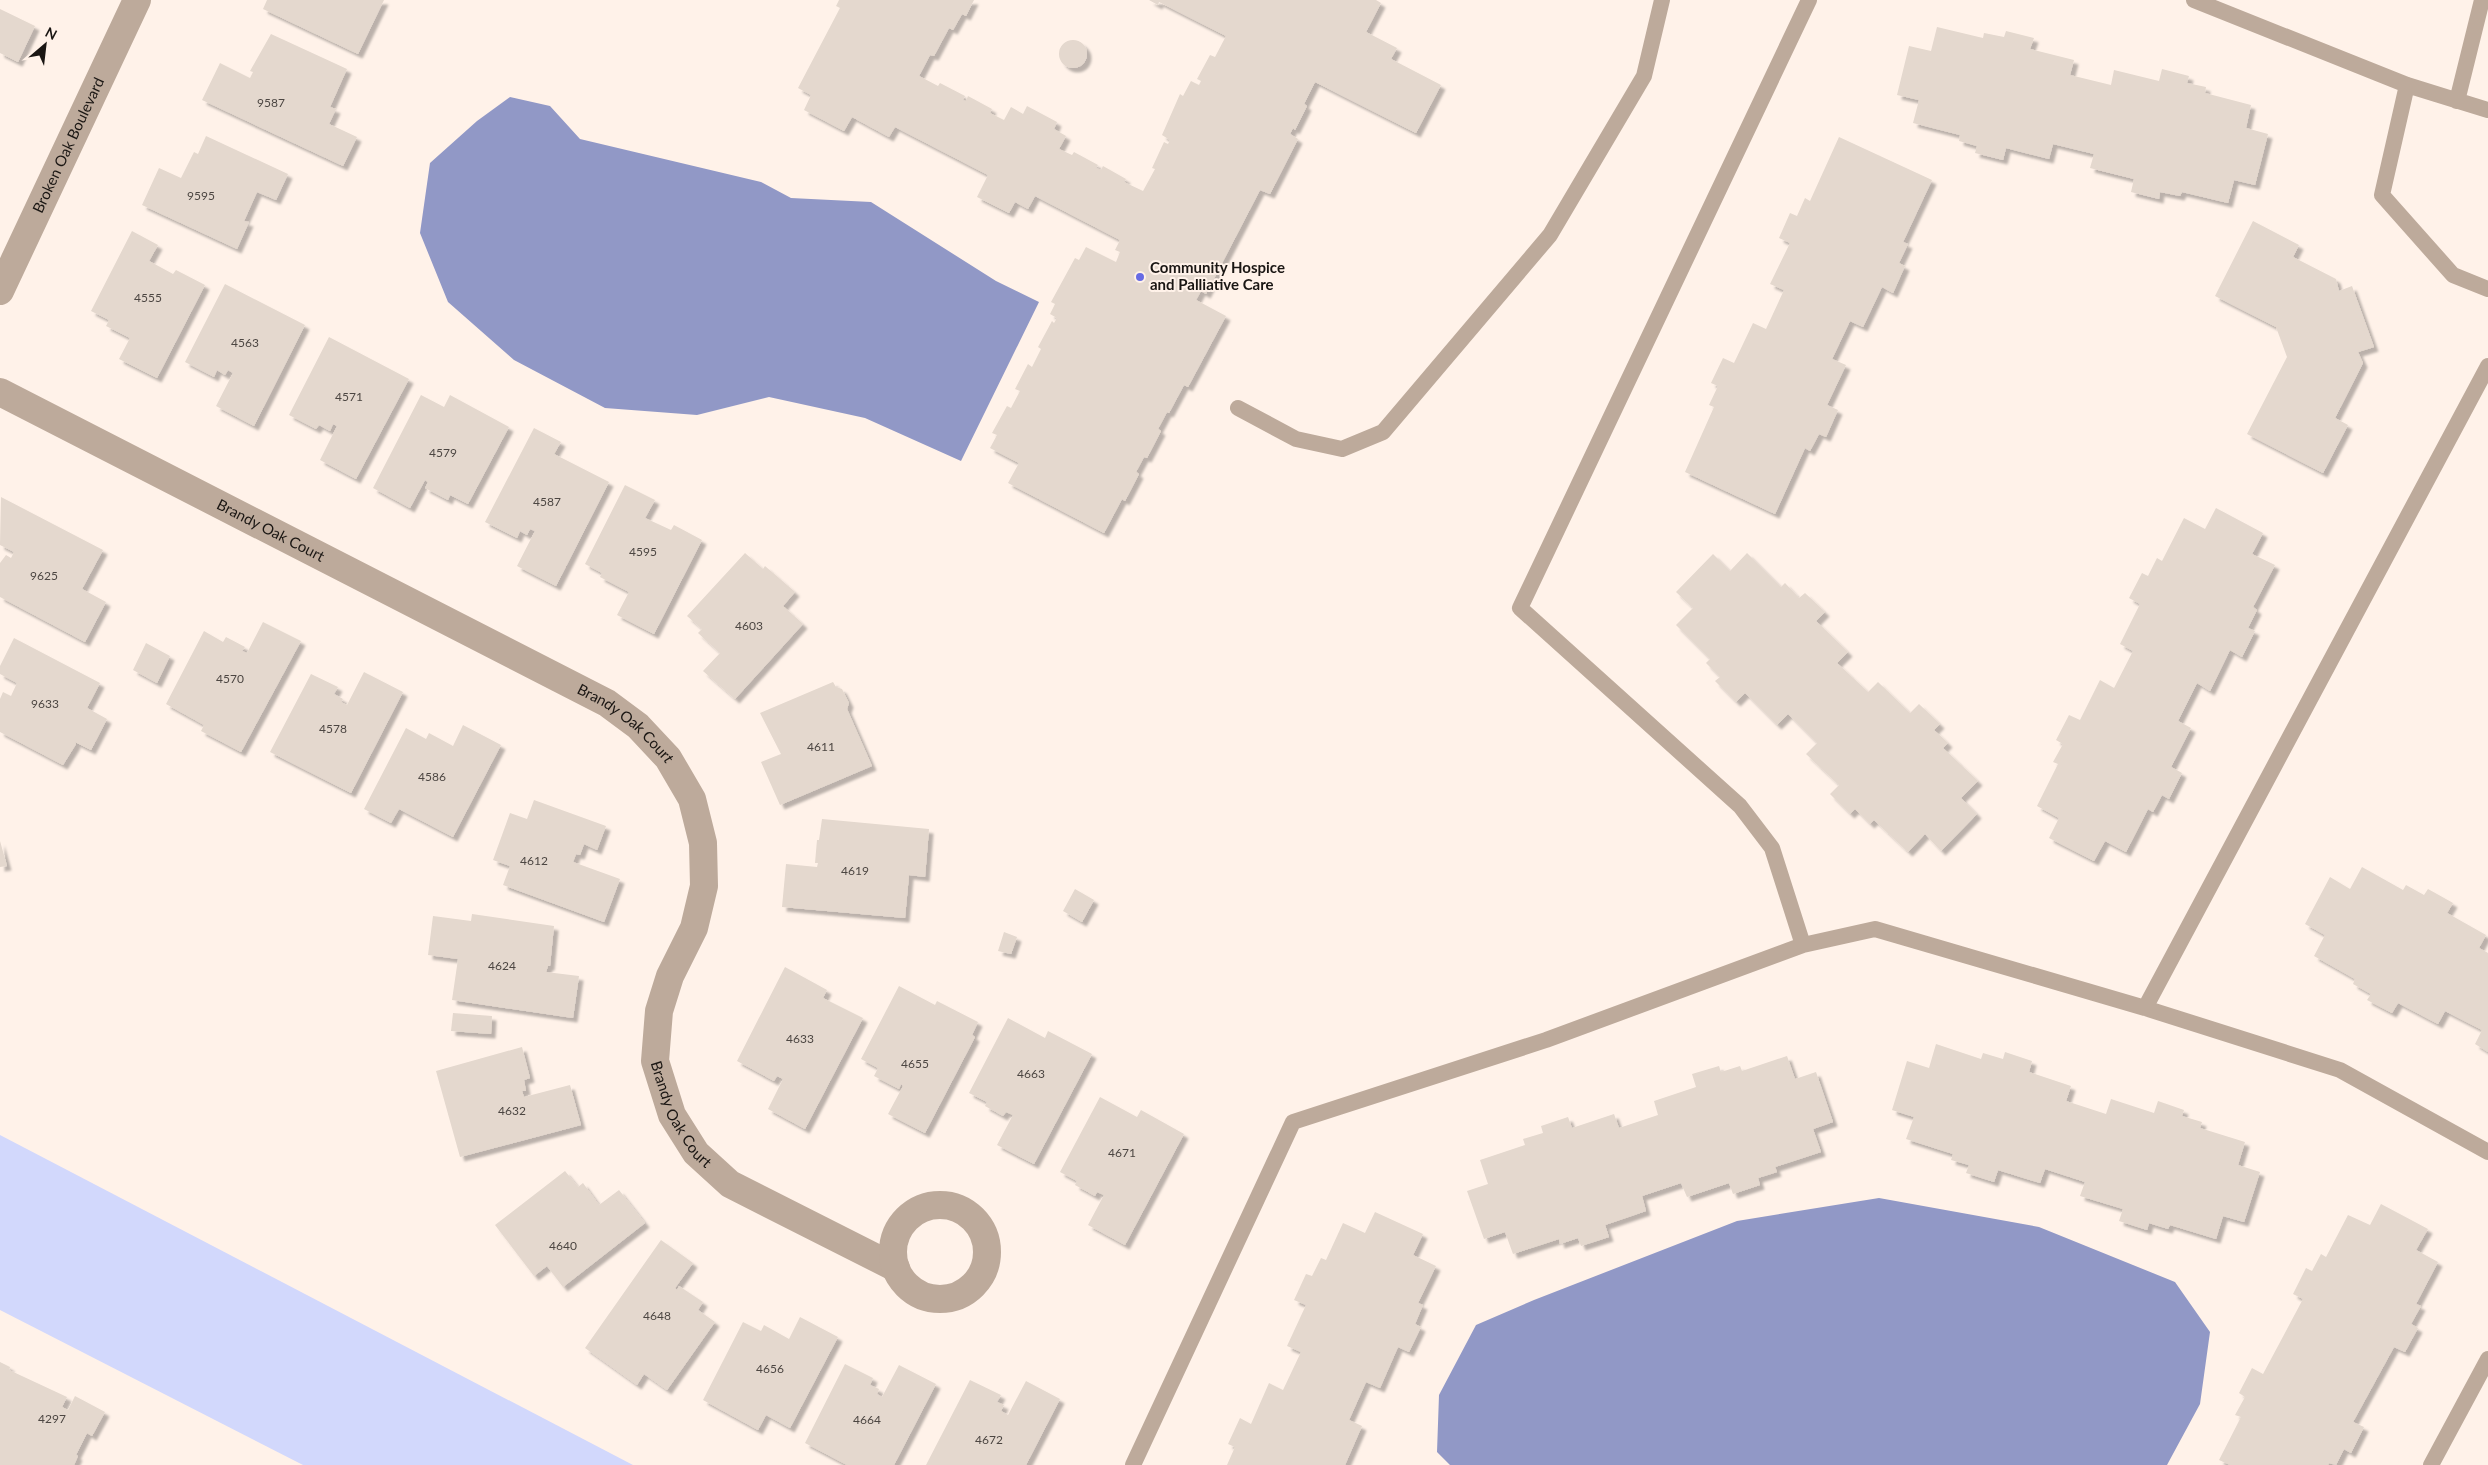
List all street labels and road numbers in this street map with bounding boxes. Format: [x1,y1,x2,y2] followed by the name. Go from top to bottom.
[28,74,107,216] street label: Broken Oak Boulevard
[214,495,328,565] street label: Brandy Oak Court
[575,679,679,766] street label: Brandy Oak Court
[648,1059,716,1171] street label: Brandy Oak Court

